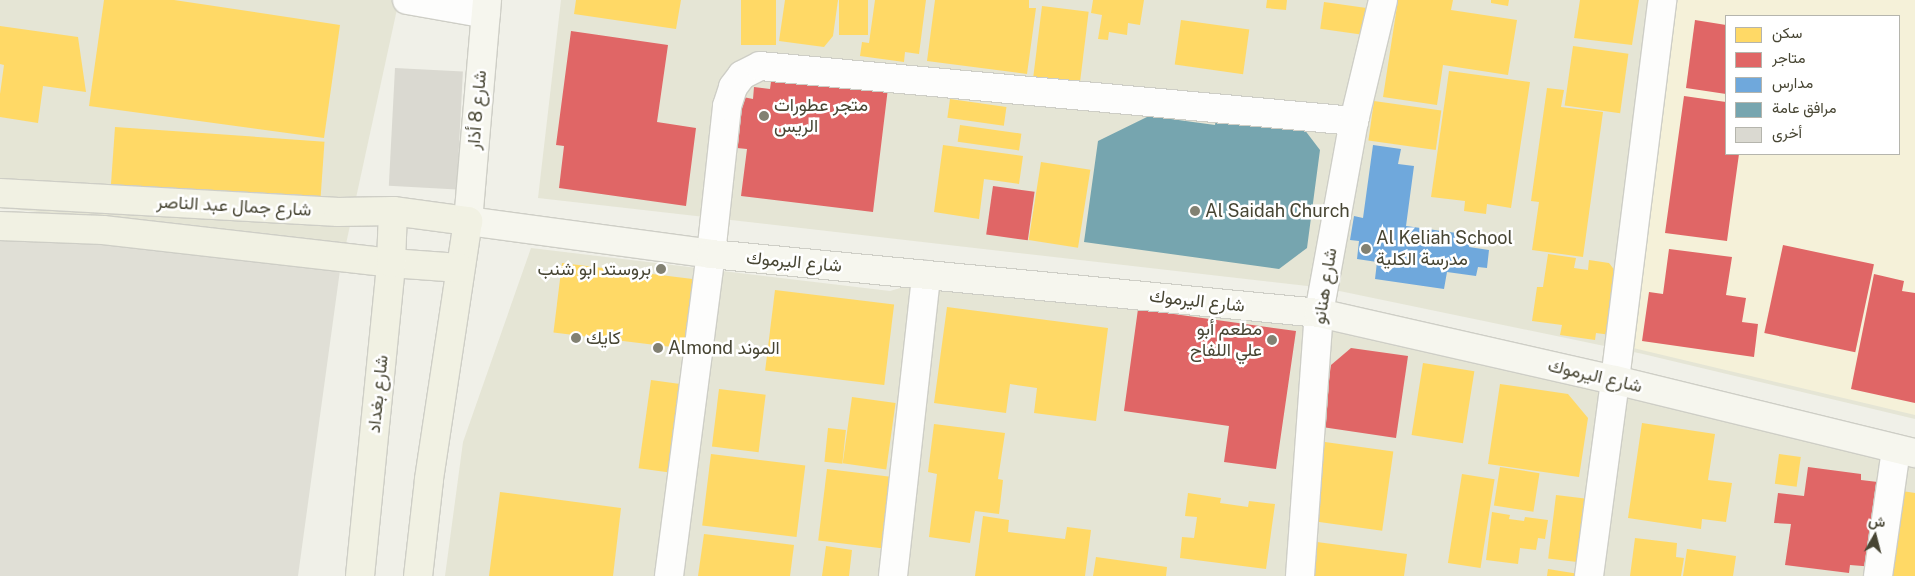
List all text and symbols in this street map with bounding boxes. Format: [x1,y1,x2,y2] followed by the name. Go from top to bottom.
[1725,15,1900,155] legend
[1772,24,1802,41] text: سكن
[1772,49,1806,66] text: متاجر
[463,69,491,151] street label: شارع 8 أذار
[1772,74,1813,91] text: مدارس
[774,95,868,138] place label: متجر عطورات الريس
[1772,99,1837,116] text: مرافق عامة
[758,110,770,122] marker: متجر عطورات الريس
[1772,124,1802,141] text: أخرى
[156,191,312,221] street label: شارع جمال عبد الناصر
[1205,200,1350,222] place label: Al Saidah Church
[1189,205,1201,217] marker: Al Saidah Church
[1376,228,1513,270] place label: Al Keliah School مدرسة الكلية
[1360,243,1372,255] marker: Al Keliah School مدرسة الكلية
[1308,246,1342,326] street label: شارع هنانو
[745,247,843,277] street label: شارع اليرموك
[538,258,651,280] place label: بروستد ابو شنب
[655,263,667,275] marker: بروستد ابو شنب
[1148,285,1246,317] street label: شارع اليرموك
[1190,319,1262,362] place label: مطعم أبو علي اللفاح
[586,327,621,349] place label: كايك
[570,332,582,344] marker: كايك
[1266,334,1278,346] marker: مطعم أبو علي اللفاح
[668,337,780,359] place label: Almond الموند
[652,342,664,354] marker: Almond الموند
[363,354,393,434] street label: شارع بغداد
[1546,355,1644,397] street label: شارع اليرموك
[1850,511,1900,561] north arrow
[1868,512,1887,530] text: ش

